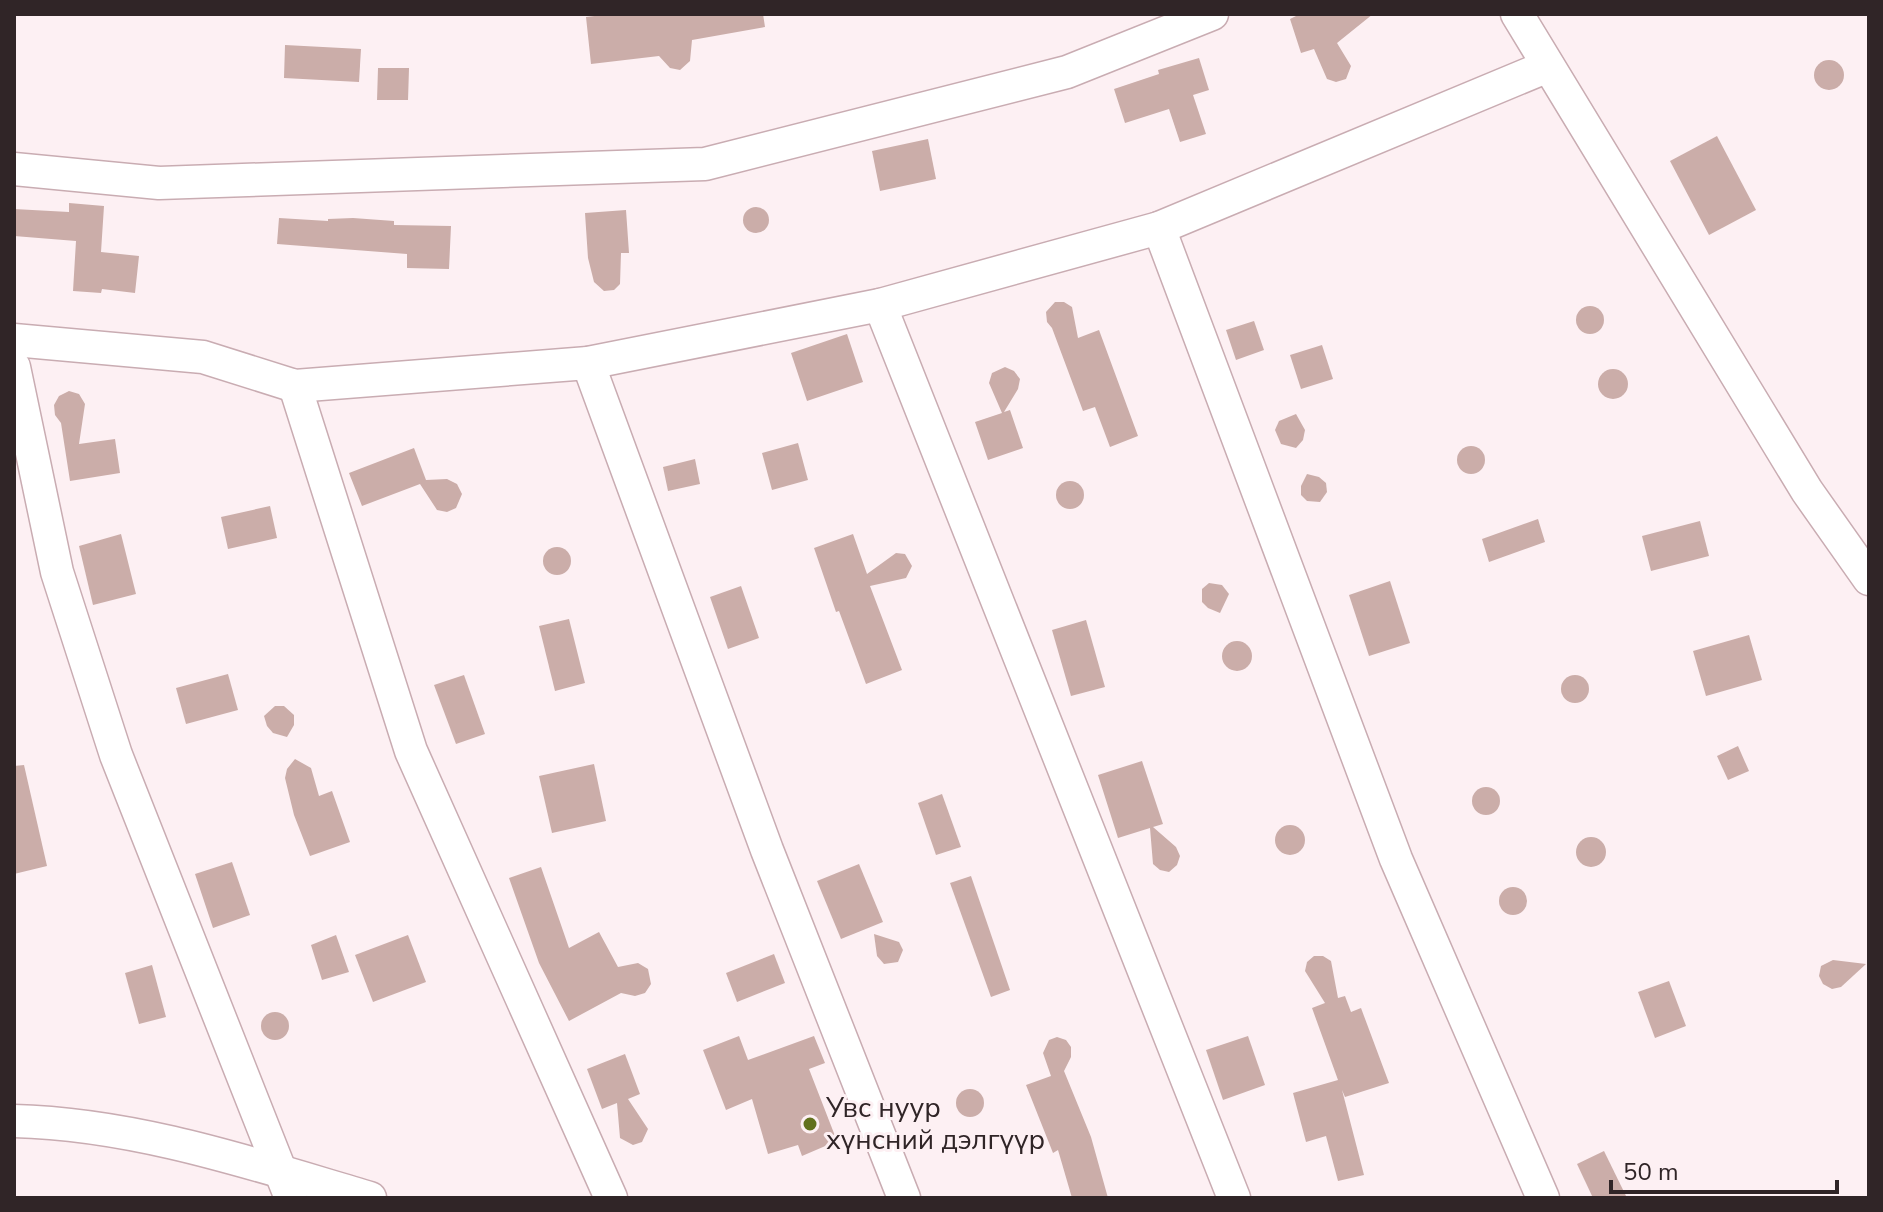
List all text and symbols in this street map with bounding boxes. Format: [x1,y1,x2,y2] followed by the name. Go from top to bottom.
[825,1089,1045,1159] place label: Увс нуур хүнсний дэлгүүр
[801,1115,819,1133] marker: Увс нуур хүнсний дэлгүүр
[1611,1144,1837,1194] scale bar
[1623,1156,1679,1188] text: 50 m

